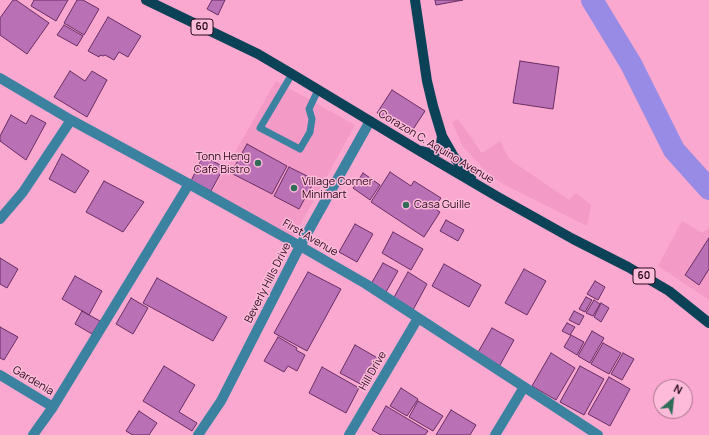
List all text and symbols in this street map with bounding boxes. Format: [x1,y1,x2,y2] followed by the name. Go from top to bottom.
[191,19,213,35] road number: 60
[376,107,496,187] street label: Corazon C. Aquino Avenue
[194,150,250,176] place label: Tonn Heng Cafe Bistro
[253,158,263,168] marker: Tonn Heng Cafe Bistro
[302,175,373,201] place label: Village Corner Minimart
[289,183,299,193] marker: Village Corner Minimart
[414,198,470,212] place label: Casa Guille
[401,200,411,210] marker: Casa Guille
[280,217,340,259] street label: First Avenue
[242,241,294,325] street label: Beverly Hills Drive
[633,268,655,284] road number: 60
[356,349,390,393] street label: Hill Drive
[10,364,56,398] street label: Gardenia
[653,379,693,419] north arrow
[671,380,685,397] text: N

